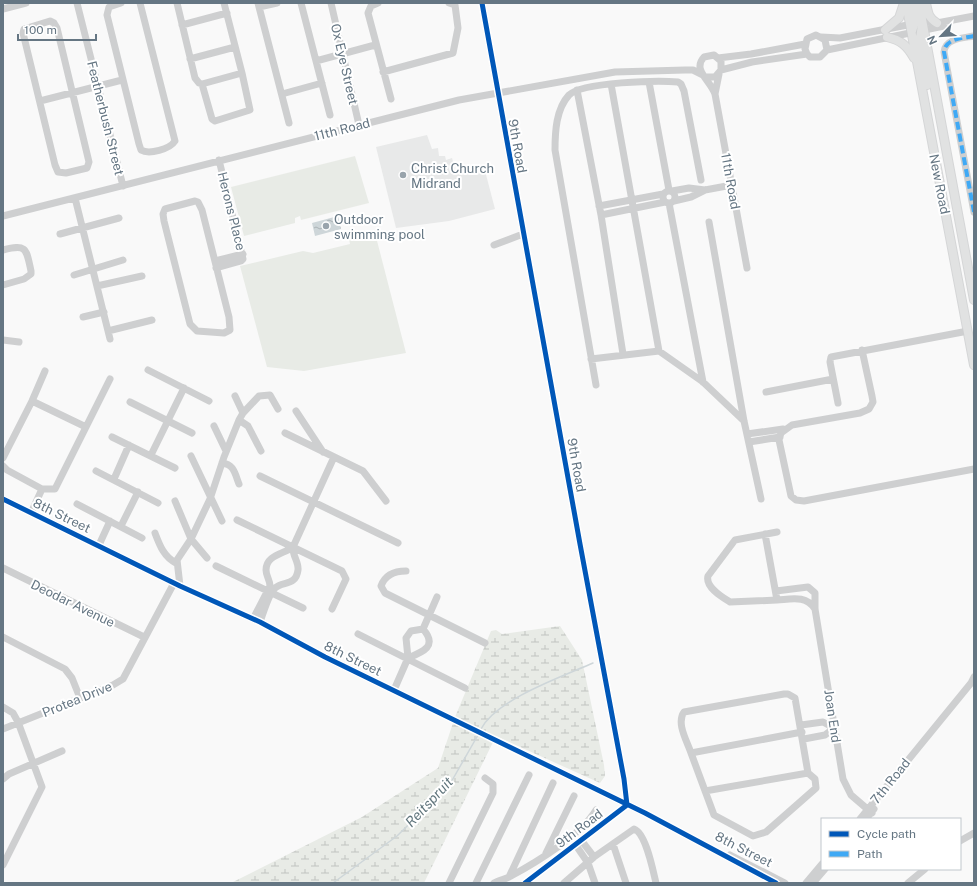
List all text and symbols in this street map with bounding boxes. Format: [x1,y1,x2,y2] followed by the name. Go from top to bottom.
[18,16,96,42] scale bar
[921,16,961,56] north arrow
[328,22,361,106] street label: Ox Eye Street
[24,23,57,37] text: 100 m
[925,34,939,47] text: N
[84,59,127,177] street label: Featherbush Street
[313,115,372,144] street label: 11th Road
[505,118,530,174] street label: 9th Road
[718,152,743,211] street label: 11th Road
[926,153,953,215] street label: New Road
[411,161,494,191] place label: Christ Church Midrand
[215,170,249,252] street label: Herons Place
[398,170,408,180] marker: Christ Church Midrand
[334,212,425,242] place label: Outdoor swimming pool
[321,221,331,231] marker: Outdoor swimming pool
[564,437,589,493] street label: 9th Road
[31,495,93,536] street label: 8th Street
[28,577,117,630] street label: Deodar Avenue
[322,638,384,679] street label: 8th Street
[40,679,114,720] street label: Protea Drive
[821,689,844,744] street label: Joan End
[867,755,913,807] street label: 7th Road
[402,773,457,830] water label: Reitspruit
[553,806,606,851] street label: 9th Road
[821,818,961,870] legend
[857,827,916,841] text: Cycle path
[713,829,775,870] street label: 8th Street
[857,847,883,861] text: Path

